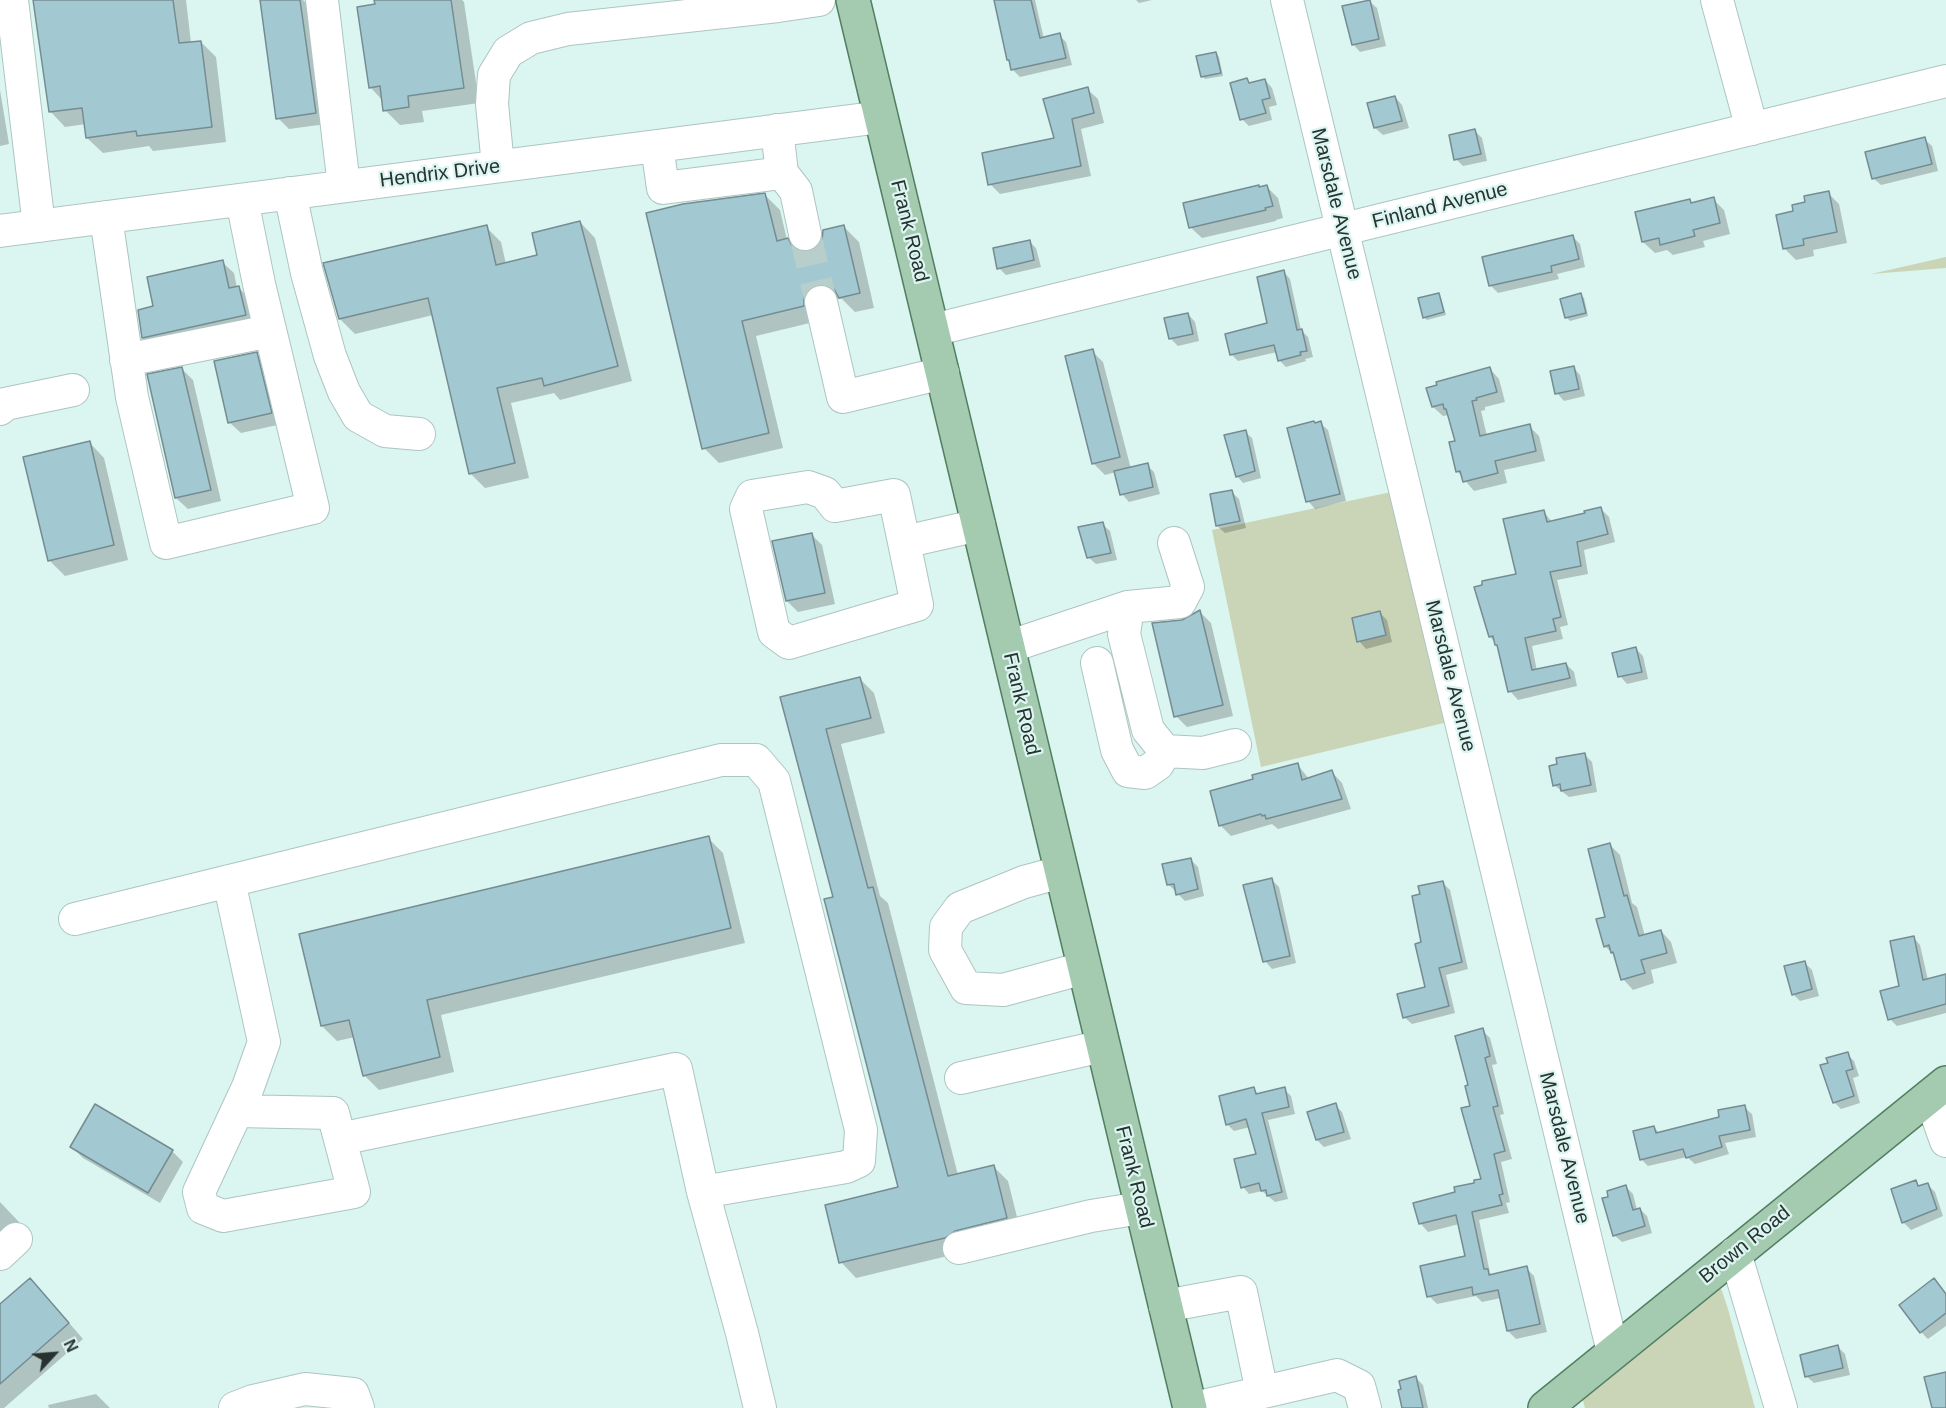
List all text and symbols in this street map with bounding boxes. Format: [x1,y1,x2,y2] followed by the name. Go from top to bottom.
[1306,126,1366,282] street label: Marsdale Avenue
[378,155,502,193] street label: Hendrix Drive
[885,177,933,285] street label: Frank Road
[1370,178,1510,234] street label: Finland Avenue
[1420,598,1480,754] street label: Marsdale Avenue
[998,650,1044,758] street label: Frank Road
[1534,1070,1594,1226] street label: Marsdale Avenue
[1110,1123,1158,1231] street label: Frank Road
[1695,1201,1795,1289] street label: Brown Road
[24,1324,84,1384] north arrow
[60,1337,81,1355] text: N

